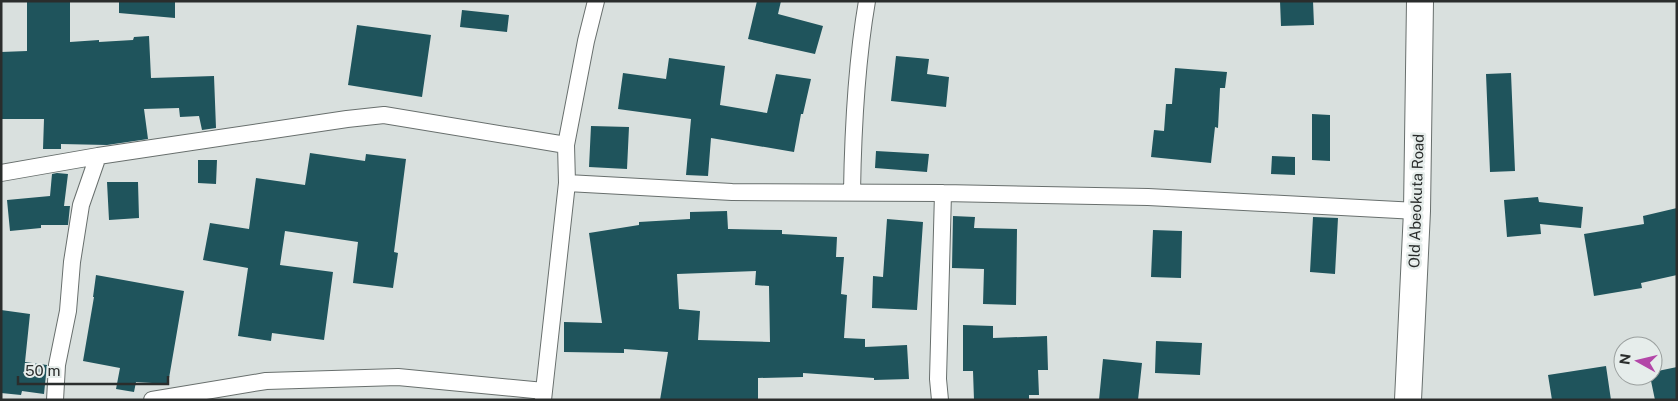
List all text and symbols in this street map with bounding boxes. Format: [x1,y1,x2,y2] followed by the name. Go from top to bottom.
[1405,134,1427,268] street label: Old Abeokuta Road
[1613,336,1663,386] north arrow
[1616,353,1634,366] text: N
[18,354,168,386] scale bar
[25,362,60,379] text: 50 m

